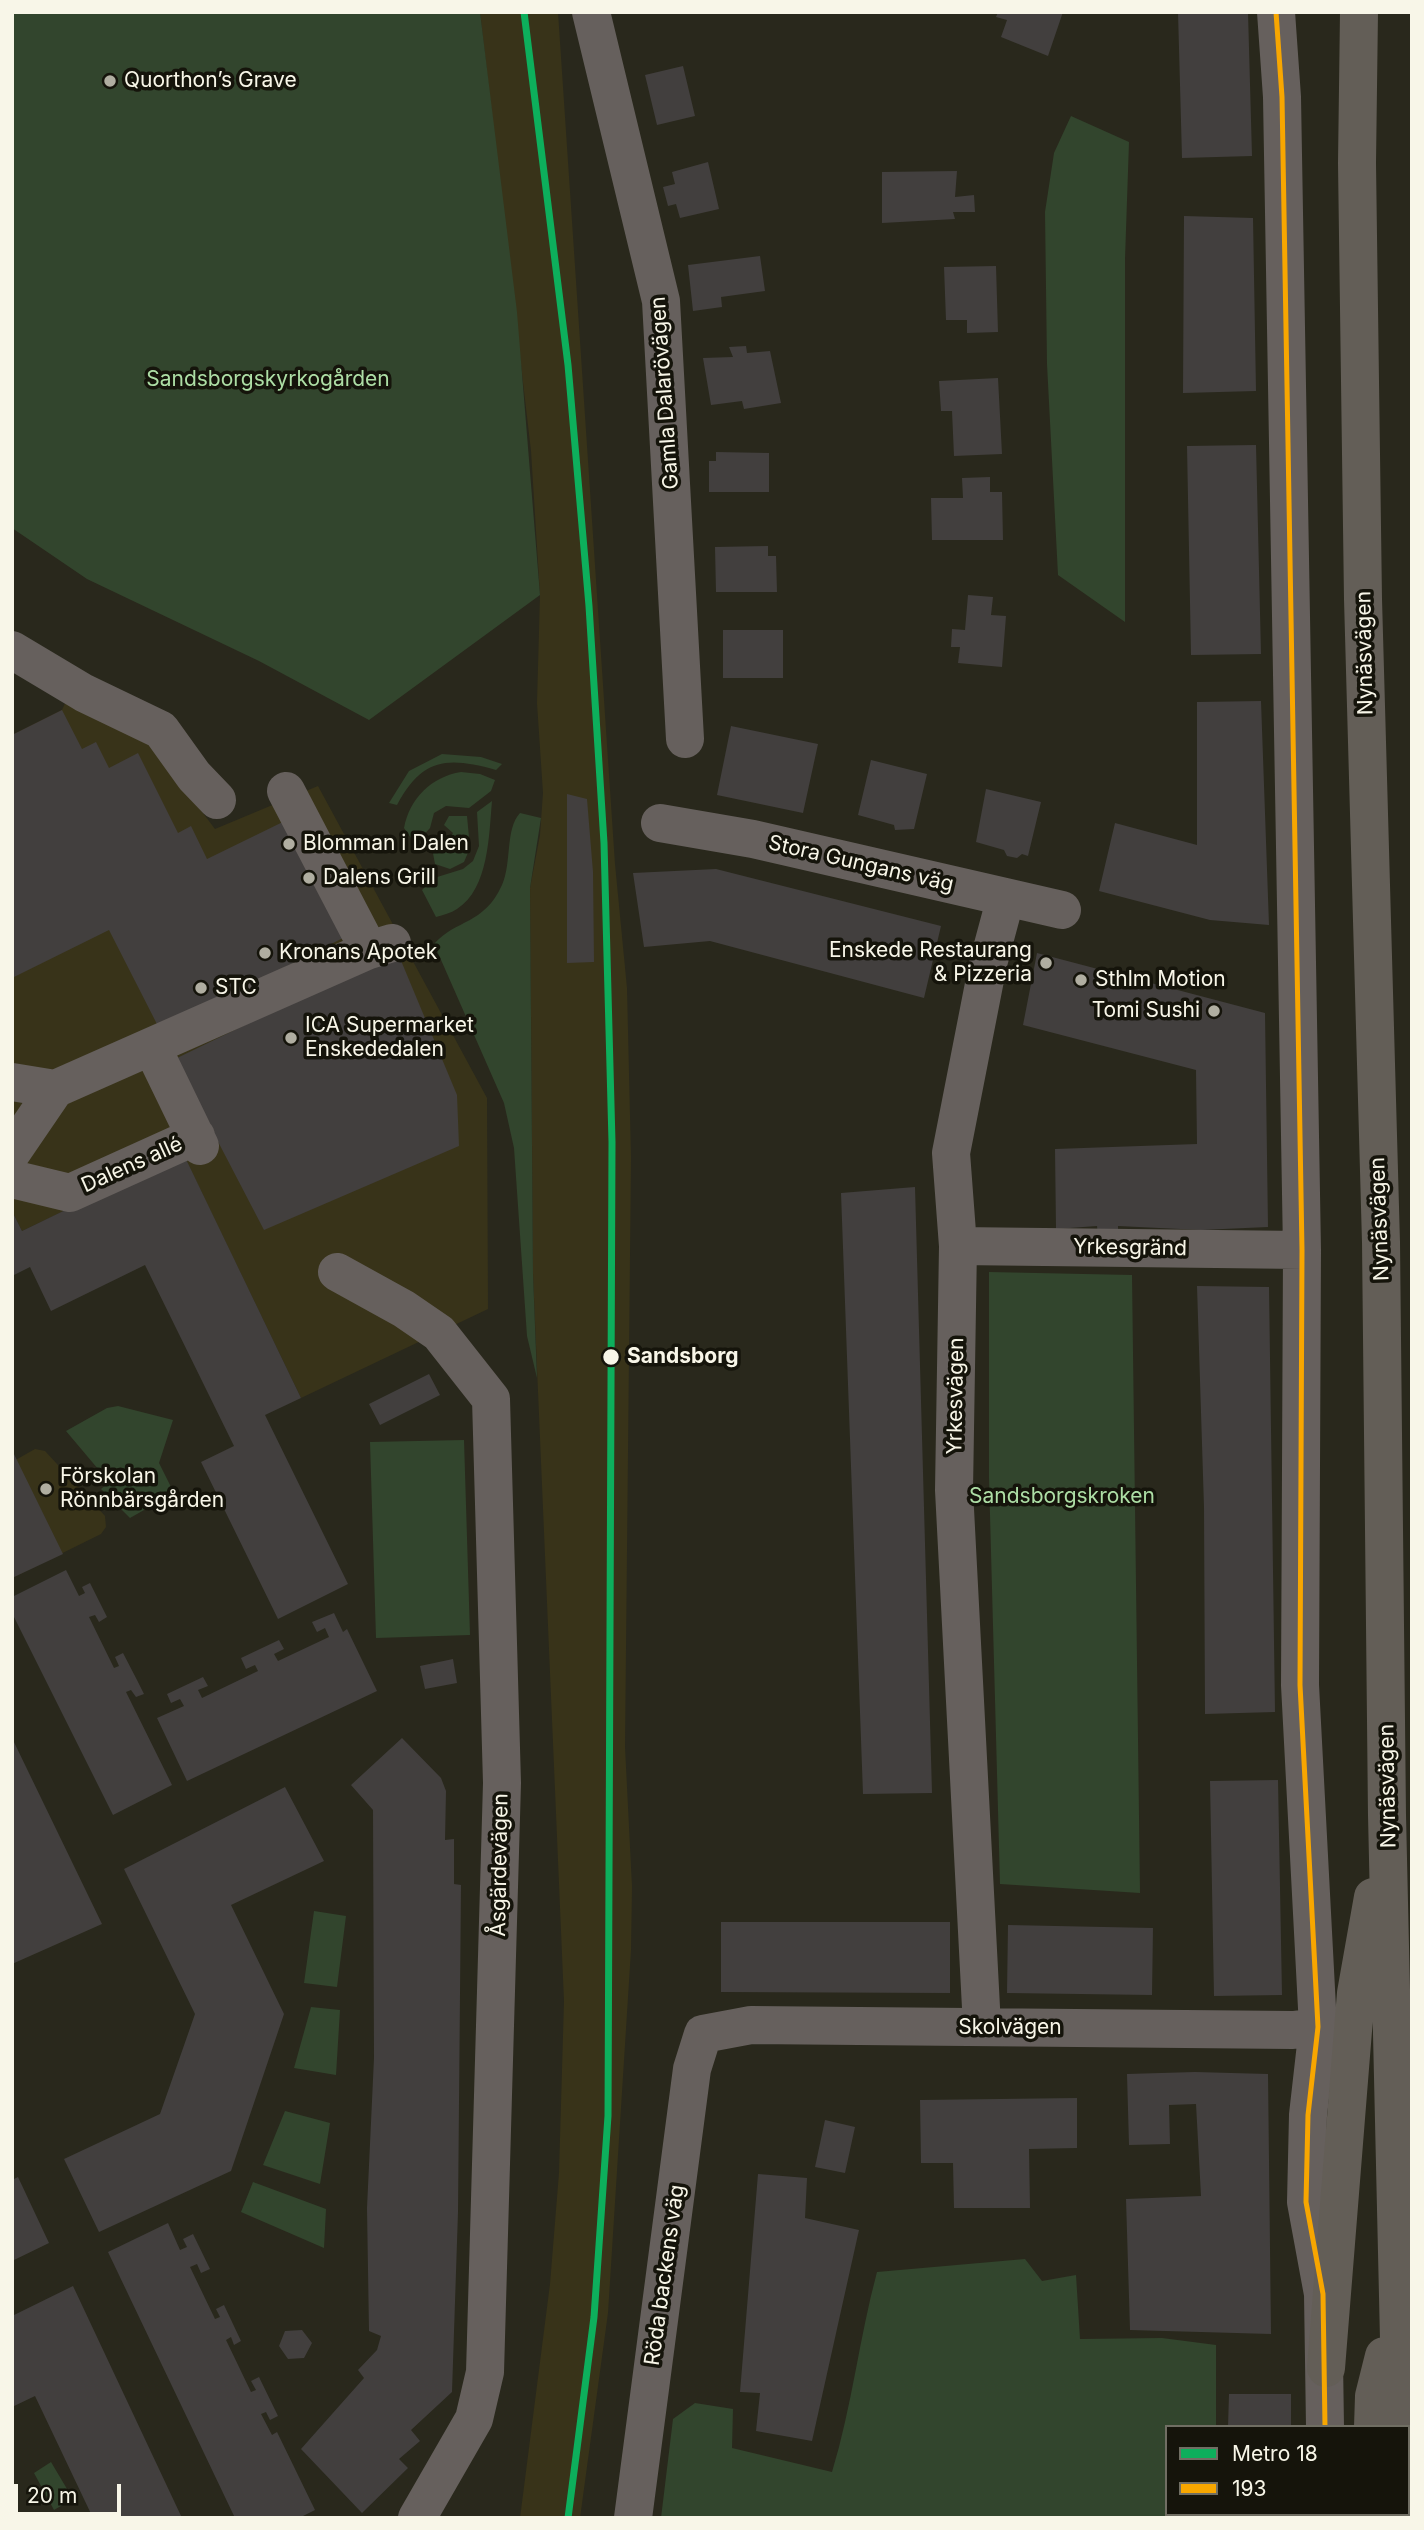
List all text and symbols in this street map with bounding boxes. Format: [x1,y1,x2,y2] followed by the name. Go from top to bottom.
[124,68,297,94] place label: Quorthon’s Grave
[102,73,118,89] marker: Quorthon’s Grave
[646,296,684,490] street label: Gamla Dalarövägen
[146,367,390,393] park label: Sandsborgskyrkogården
[1351,591,1379,715] street label: Nynäsvägen
[766,830,956,898] street label: Stora Gungans väg
[303,831,469,857] place label: Blomman i Dalen
[281,836,297,852] marker: Blomman i Dalen
[323,865,436,891] place label: Dalens Grill
[301,870,317,886] marker: Dalens Grill
[829,938,1032,988] place label: Enskede Restaurang & Pizzeria
[279,940,437,966] place label: Kronans Apotek
[257,945,273,961] marker: Kronans Apotek
[1038,955,1054,971] marker: Enskede Restaurang & Pizzeria
[1095,967,1226,993] place label: Sthlm Motion
[1073,972,1089,988] marker: Sthlm Motion
[215,975,257,1001] place label: STC
[193,980,209,996] marker: STC
[1092,998,1200,1024] place label: Tomi Sushi
[1206,1003,1222,1019] marker: Tomi Sushi
[305,1013,474,1063] place label: ICA Supermarket Enskededalen
[283,1030,299,1046] marker: ICA Supermarket Enskededalen
[78,1132,186,1198] street label: Dalens allé
[1365,1157,1395,1281] street label: Nynäsvägen
[1073,1234,1187,1262] street label: Yrkesgränd
[942,1337,970,1455] street label: Yrkesvägen
[627,1344,738,1370] place label: Sandsborg
[601,1347,621,1367] marker: Sandsborg
[60,1464,224,1514] place label: Förskolan Rönnbärsgården
[38,1481,54,1497] marker: Förskolan Rönnbärsgården
[969,1484,1155,1510] park label: Sandsborgskroken
[1374,1724,1402,1848] street label: Nynäsvägen
[486,1793,514,1937] street label: Åsgärdevägen
[958,2015,1062,2041] street label: Skolvägen
[640,2183,690,2367] street label: Röda backens väg
[1165,2425,1410,2516] legend
[1232,2441,1318,2466] text: Metro 18
[18,2470,124,2514] scale bar
[1232,2476,1267,2501] text: 193
[27,2483,77,2508] text: 20 m

